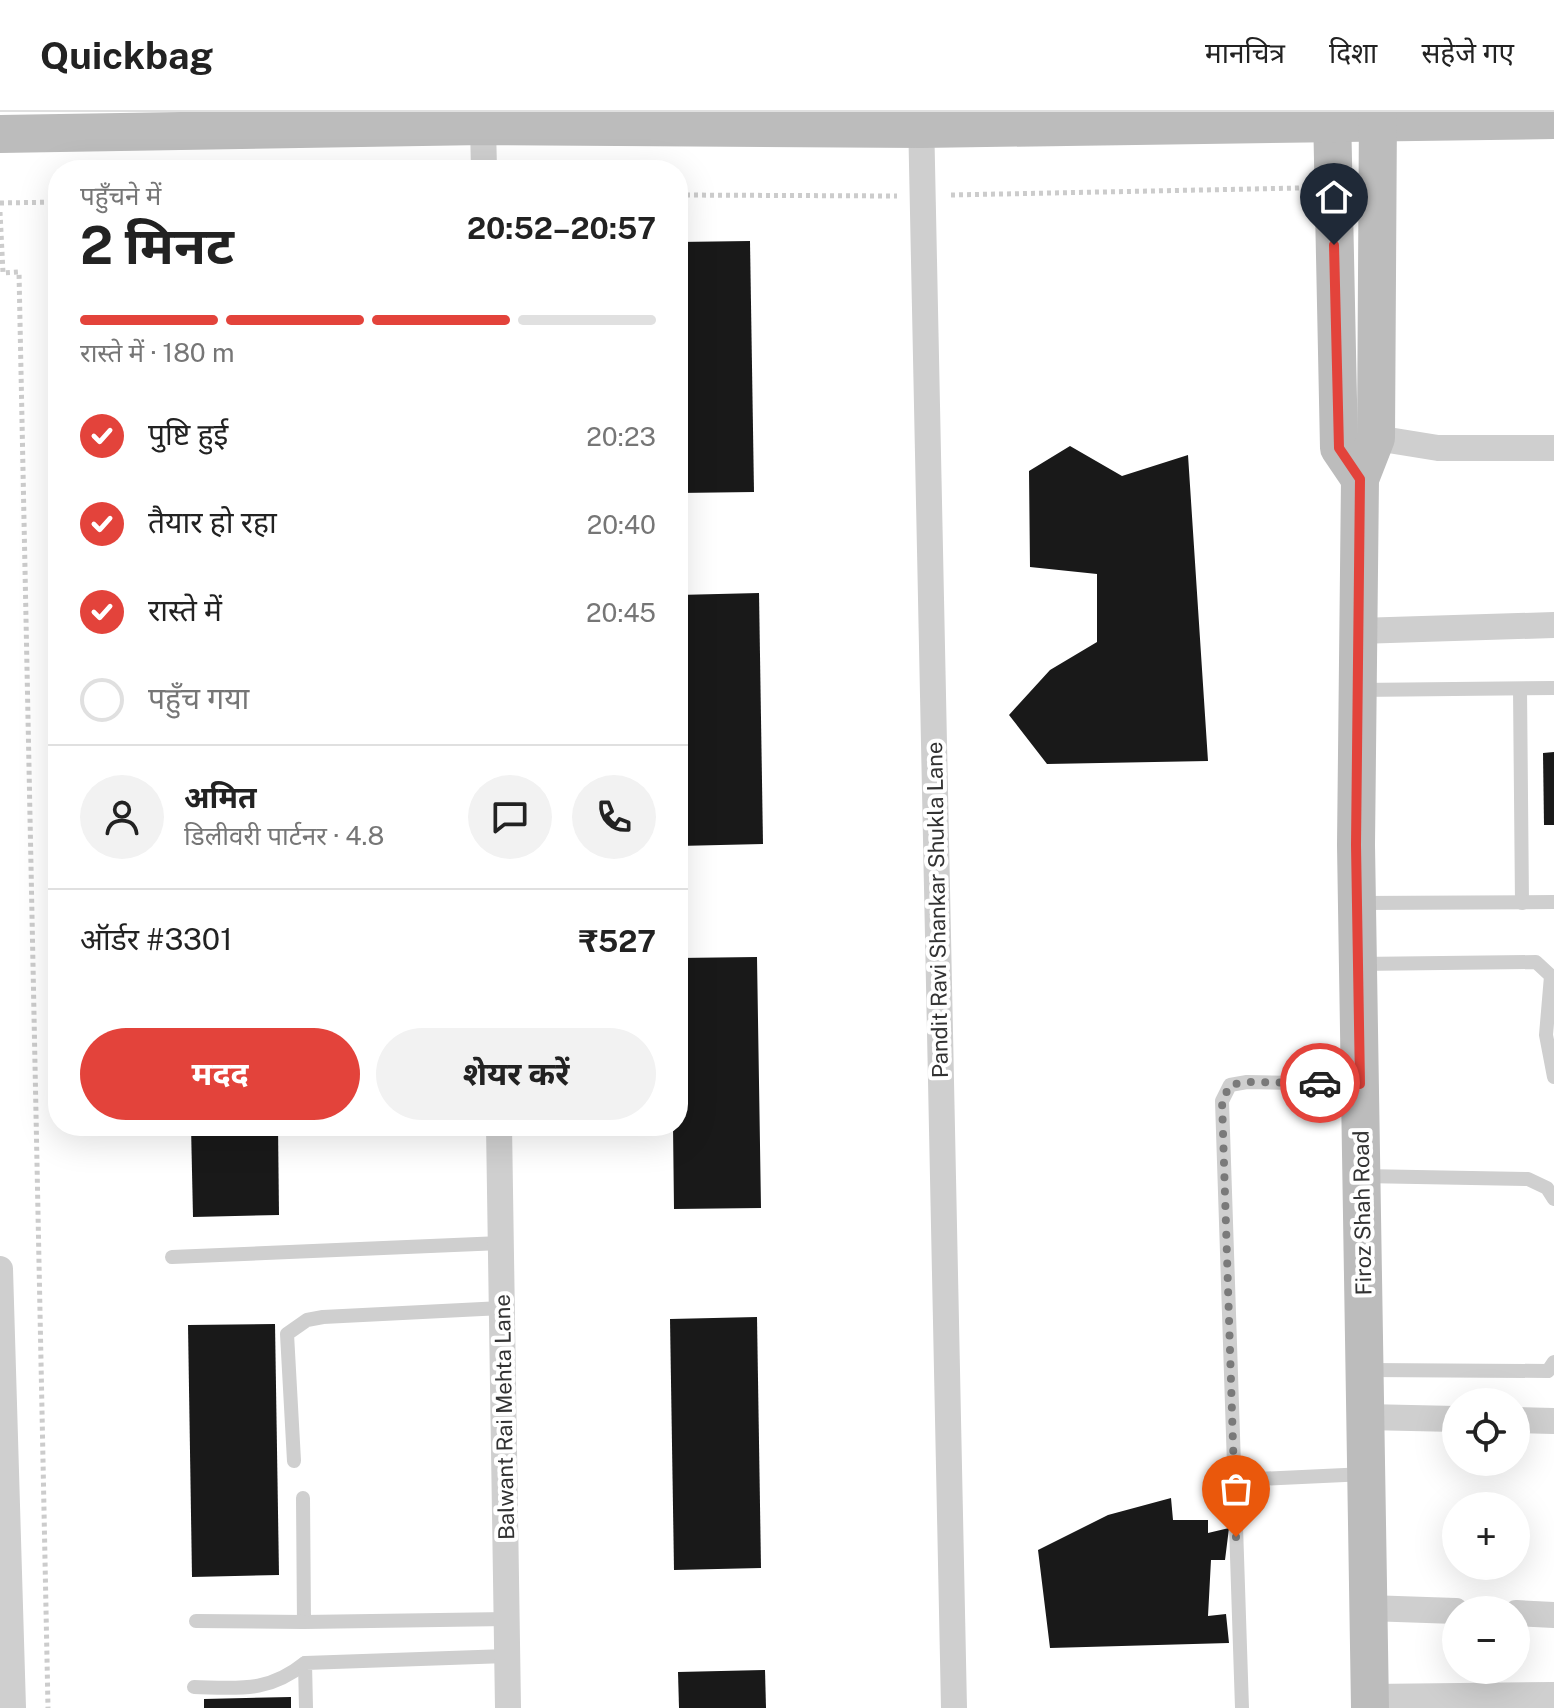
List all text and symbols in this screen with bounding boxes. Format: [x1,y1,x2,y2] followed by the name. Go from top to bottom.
[40,33,213,78] text: Quickbag
[1205,36,1285,69] text: मानचित्र
[1329,36,1377,69] text: दिशा
[1421,36,1514,69] text: सहेजे गए
[1300,163,1368,245] pin
[1312,175,1356,219] icon: home
[80,180,161,211] text: पहुँचने में
[467,210,656,246] text: 20:52–20:57
[80,215,234,276] text: 2 मिनट
[80,337,235,368] text: रास्ते में · 180 m
[80,414,124,458] icon: check
[148,416,228,452] text: पुष्टि हुई
[586,421,656,452] text: 20:23
[80,502,124,546] icon: check
[148,504,277,540] text: तैयार हो रहा
[587,509,656,540] text: 20:40
[80,590,124,634] icon: check
[148,592,222,628] text: रास्ते में
[586,597,656,628] text: 20:45
[148,680,249,716] text: पहुँच गया
[921,742,953,1078] street label: Pandit Ravi Shankar Shukla Lane
[80,775,164,859] button: person
[468,775,552,859] button: chat
[572,775,656,859] button: phone
[184,779,257,815] text: अमित
[184,820,384,851] text: डिलीवरी पार्टनर · 4.8
[80,921,232,957] text: ऑर्डर #3301
[579,923,656,959] text: ₹527
[80,1028,360,1120] button: मदद
[376,1028,656,1120] button: शेयर करें
[1280,1043,1360,1123] courier
[1298,1061,1342,1105] icon: car
[1348,1130,1376,1296] street label: Firoz Shah Road
[489,1294,519,1540] street label: Balwant Rai Mehta Lane
[1442,1388,1530,1684] map controls
[1442,1388,1530,1476] button: locate
[1202,1455,1270,1537] pin
[1214,1467,1258,1511] icon: bag
[1442,1492,1530,1580] button: +
[1442,1596,1530,1684] button: −

